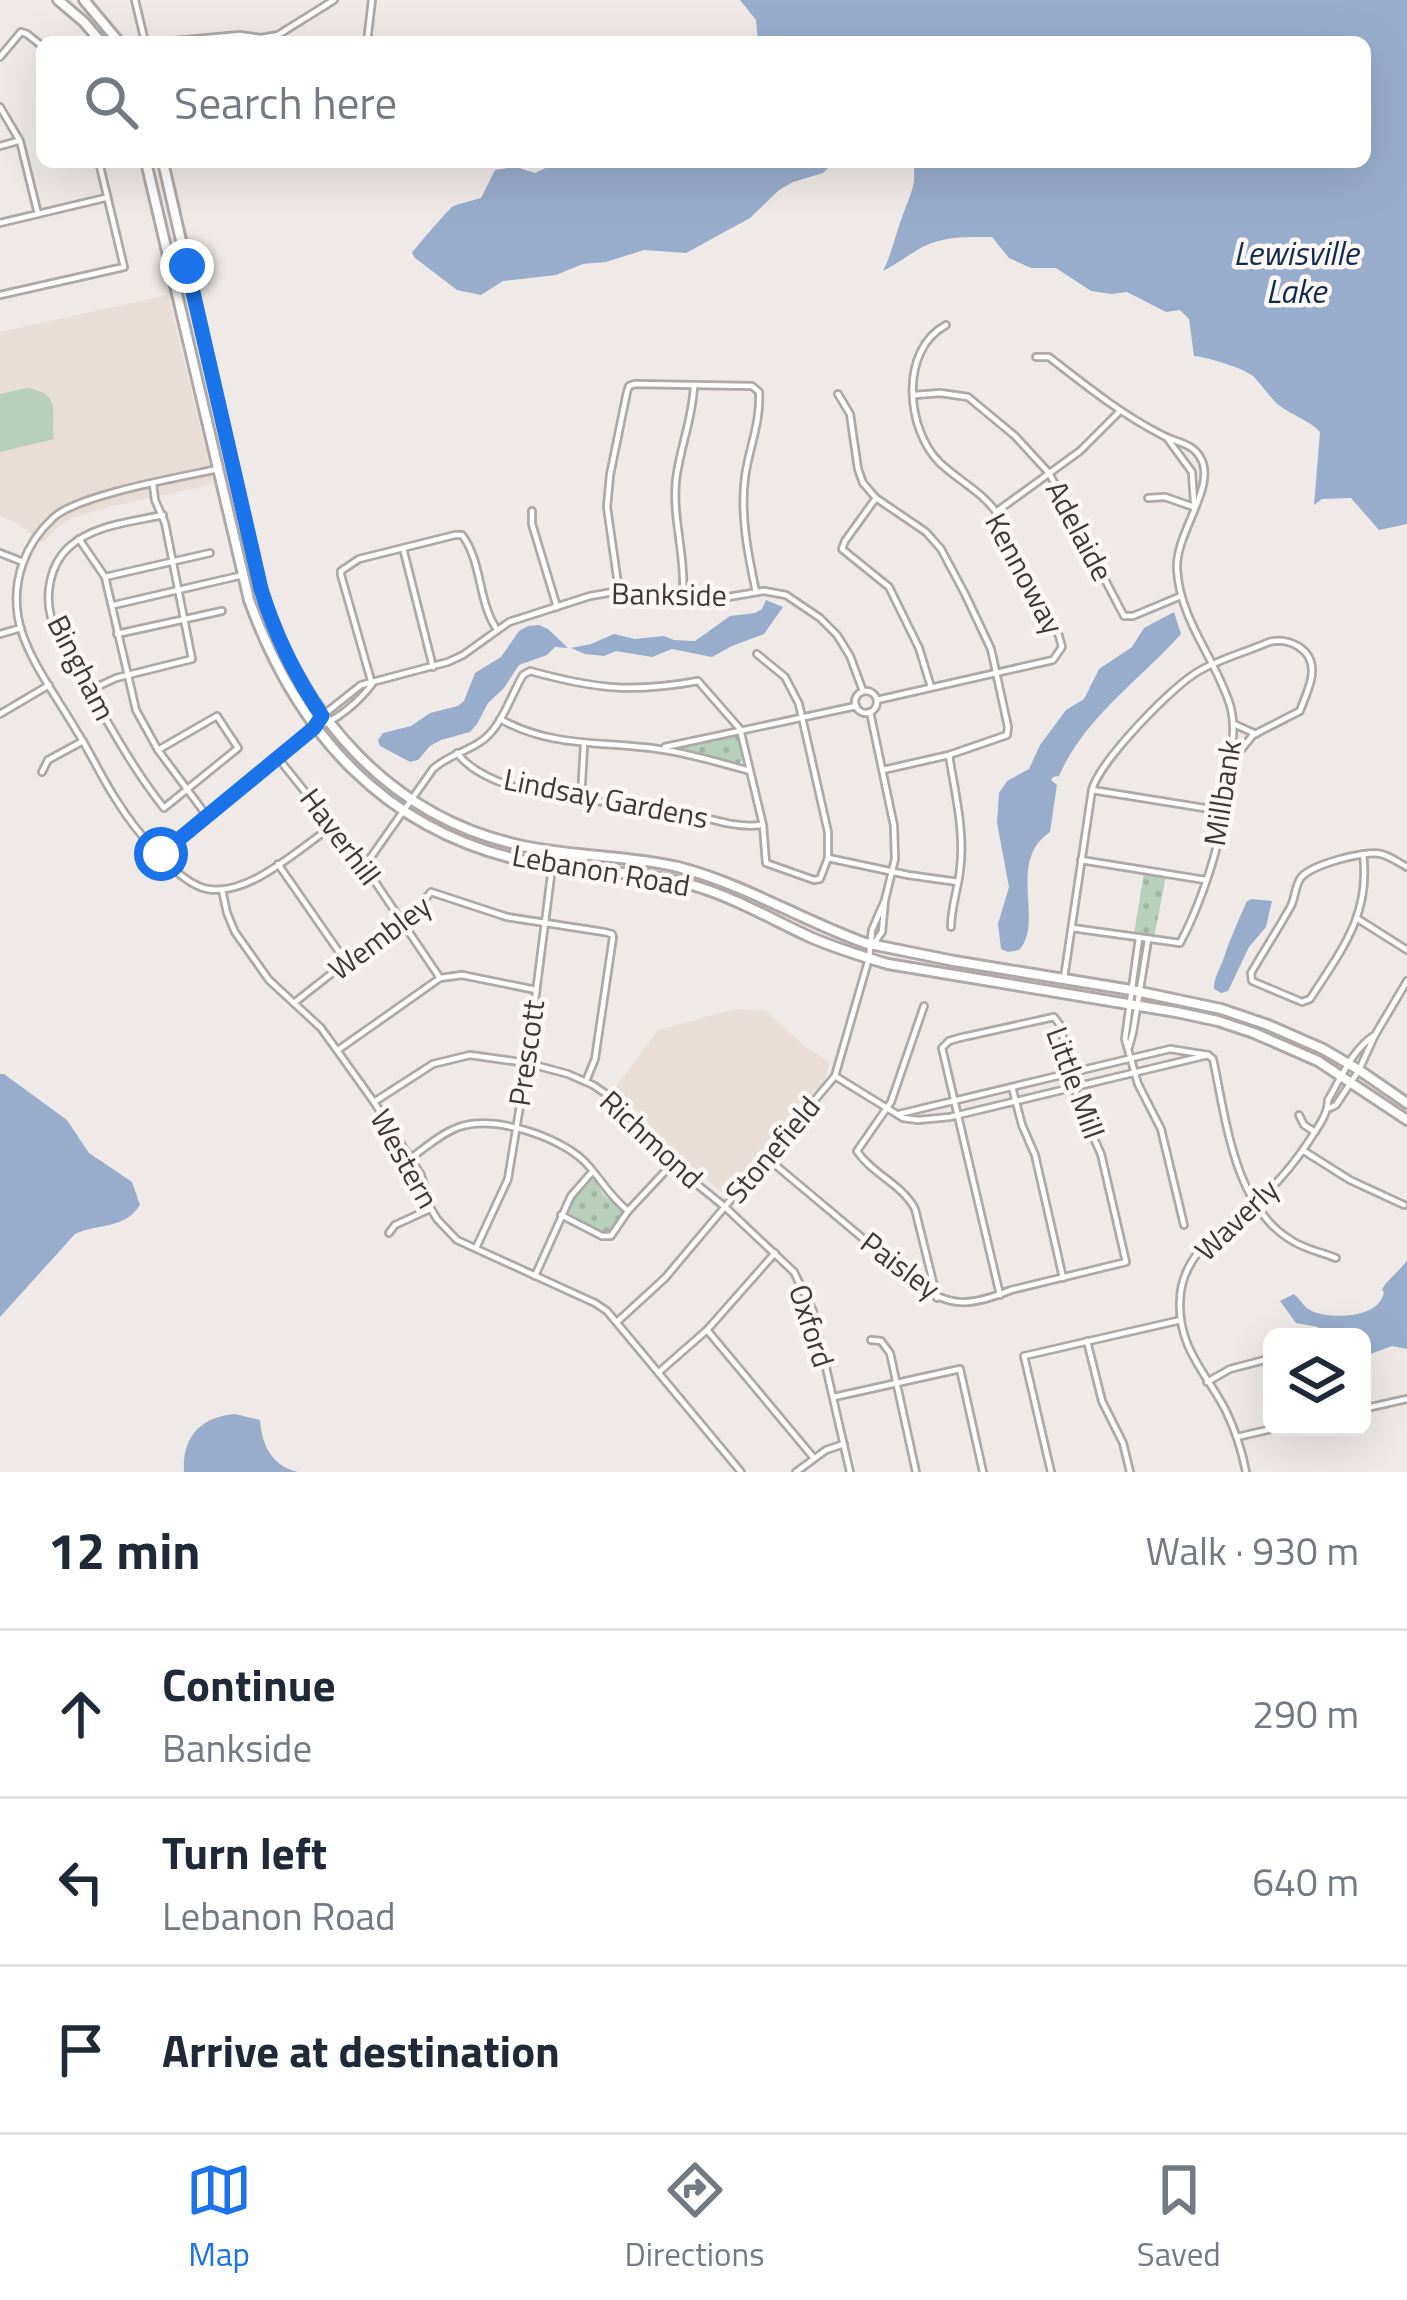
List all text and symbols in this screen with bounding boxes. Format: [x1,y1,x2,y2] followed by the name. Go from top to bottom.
[36,36,1371,168] search box
[174,68,397,136] text: Search here
[78,69,144,135] icon: search
[1234,228,1360,316] water label: Lewisville Lake
[160,239,214,293] route end
[1034,472,1126,589] street label: Adelaide
[974,505,1076,642] street label: Kennoway
[611,570,727,618] street label: Bankside
[36,607,128,728] street label: Bingham
[1191,736,1253,849] street label: Millbank
[500,756,712,840] street label: Lindsay Gardens
[289,778,393,895] street label: Haverhill
[134,827,188,881] route start
[509,832,694,908] street label: Lebanon Road
[318,883,440,991] street label: Wembley
[496,996,556,1109] street label: Prescott
[1034,1020,1117,1145] street label: Little Mill
[590,1079,714,1199] street label: Richmond
[713,1086,831,1213] street label: Stonefield
[359,1100,451,1217] street label: Western
[1184,1167,1289,1271] street label: Waverly
[851,1220,950,1311] street label: Paisley
[777,1278,847,1373] street label: Oxford
[1263,1328,1371,1436] map controls
[1263,1328,1371,1436] button: layers
[48,1511,201,1589] text: 12 min
[1145,1521,1359,1580] text: Walk · 930 m
[162,1650,336,1718] text: Continue
[48,1681,114,1747] icon: ahead
[1252,1684,1359,1743] text: 290 m
[162,1718,312,1777] text: Bankside
[162,1818,327,1886] text: Turn left
[48,1849,114,1915] icon: left
[1252,1852,1359,1911] text: 640 m
[162,1886,396,1945] text: Lebanon Road
[162,2016,560,2084] text: Arrive at destination
[48,2017,114,2083] icon: arrive
[186,2157,252,2279] tab: Map
[625,2157,764,2279] tab: Directions
[1137,2157,1221,2279] tab: Saved

